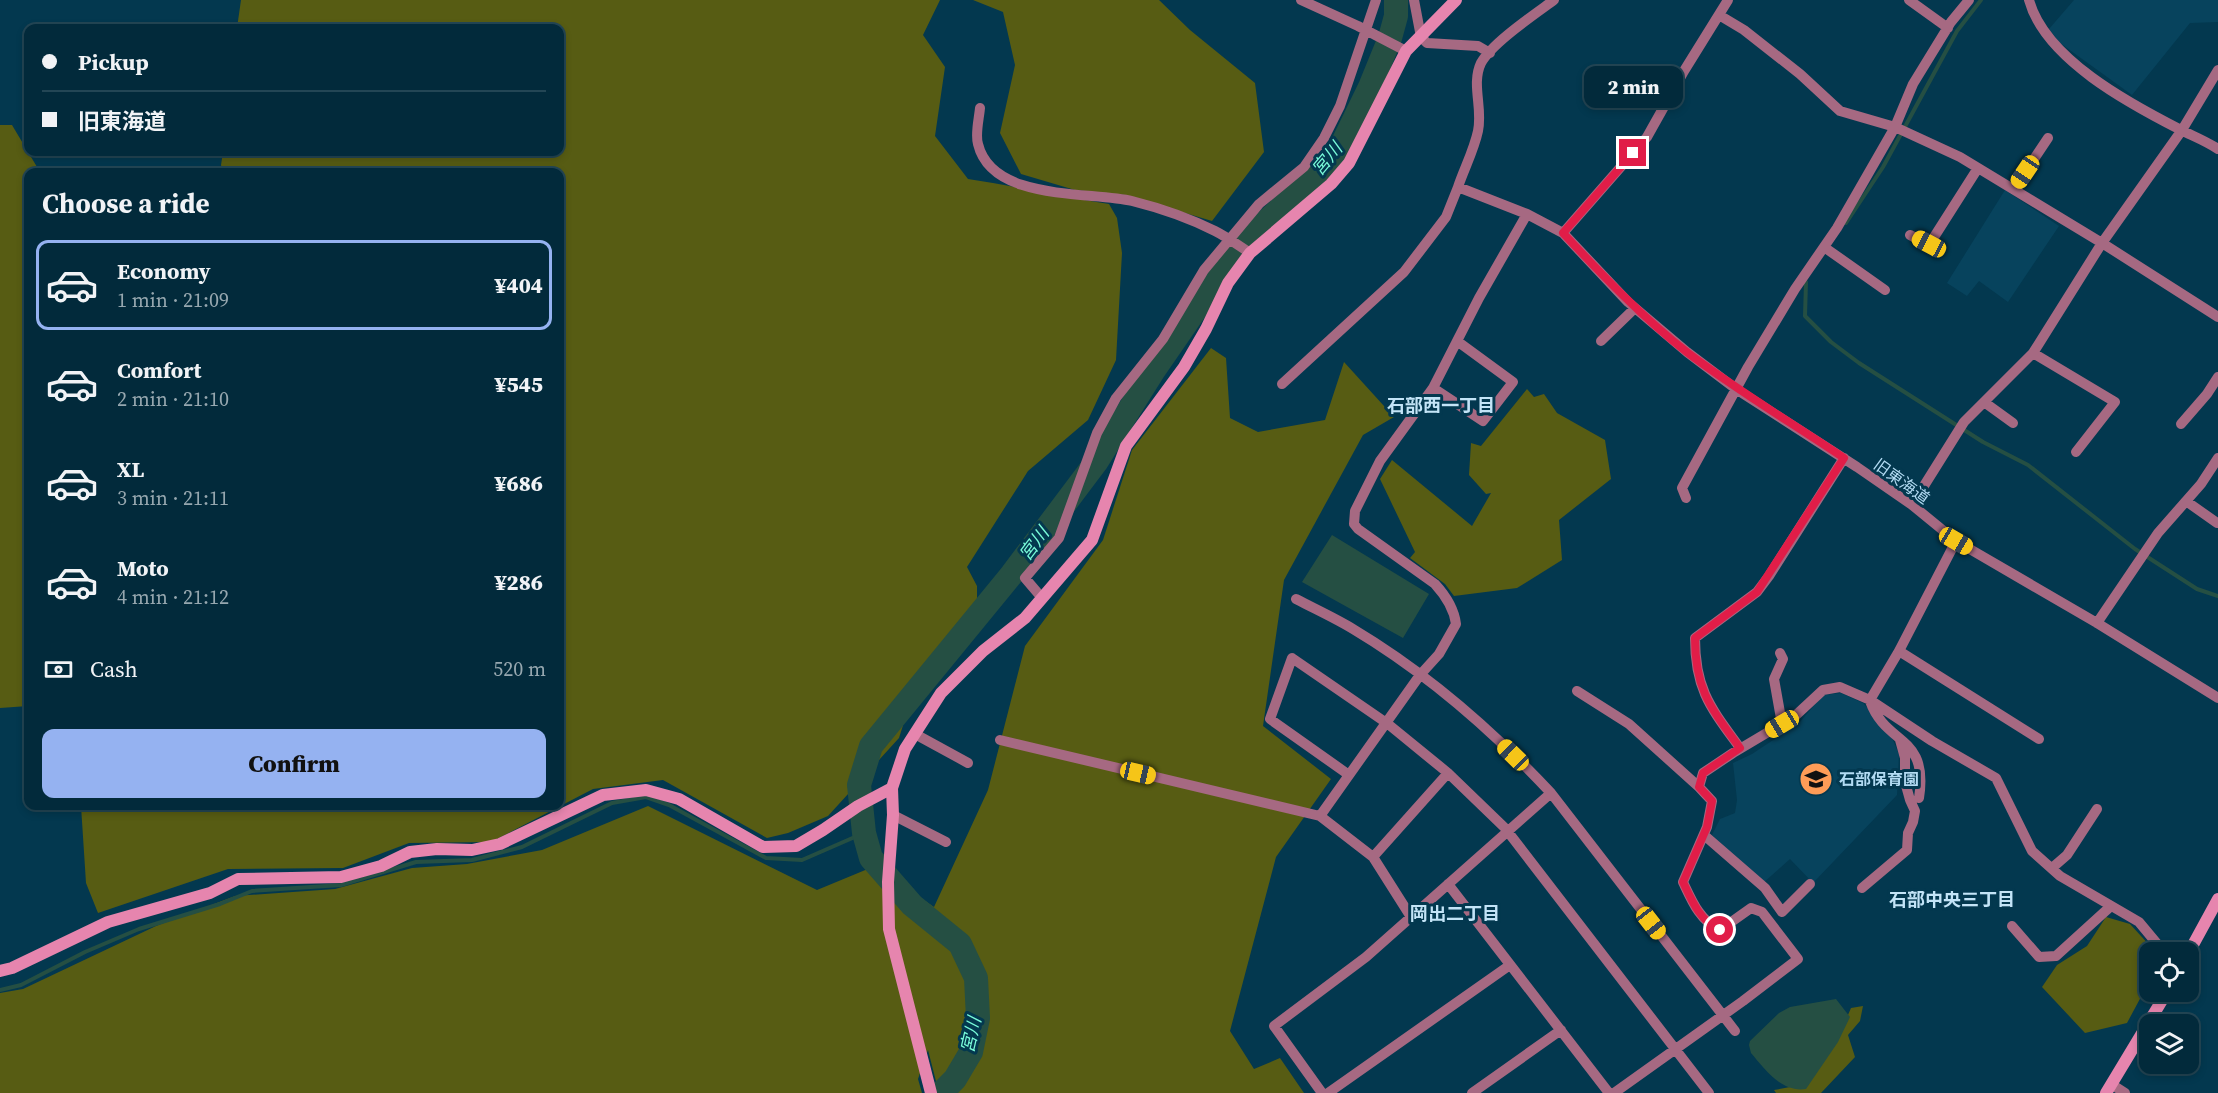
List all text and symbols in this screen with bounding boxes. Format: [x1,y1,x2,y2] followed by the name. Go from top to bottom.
[78,47,149,77] text: Pickup
[1584,66,1682,108] callout: 2 min
[1607,73,1660,101] text: 2 min
[78,106,166,136] text: 旧東海道
[1305,135,1349,181] water label: 宮川
[1619,139,1646,166] route end
[2007,152,2043,192] car
[42,185,210,222] text: Choose a ride
[1909,228,1949,260] car
[117,256,211,286] text: Economy
[45,258,99,312] icon: car
[495,270,543,300] text: ¥404
[117,286,229,314] text: 1 min · 21:09
[117,355,201,385] text: Comfort
[45,357,99,411] icon: car
[495,369,543,399] text: ¥545
[117,385,229,413] text: 2 min · 21:10
[1387,393,1495,418] district label: 石部西一丁目
[1870,453,1934,509] street label: 旧東海道
[117,454,144,484] text: XL
[45,456,99,510] icon: car
[495,468,543,498] text: ¥686
[117,484,229,512] text: 3 min · 21:11
[1013,520,1056,566] water label: 宮川
[1936,524,1976,558] car
[117,553,169,583] text: Moto
[45,555,99,609] icon: car
[495,567,543,597] text: ¥286
[117,583,229,611] text: 4 min · 21:12
[42,653,75,686] icon: cash
[90,654,138,684] text: Cash
[493,655,546,683] text: 520 m
[1762,707,1802,741] car
[42,729,546,798] button: Confirm
[1494,736,1532,774] car
[1118,760,1158,786] car
[1798,761,1834,797] school or university icon: 石部保育園
[1839,768,1919,790] place label: 石部保育園
[1889,887,2015,912] district label: 石部中央三丁目
[1410,901,1500,926] district label: 岡出二丁目
[1633,903,1669,943] car
[1706,916,1733,943] route start
[2139,942,2199,1074] map controls
[2139,942,2199,1002] button: locate
[954,1013,987,1055] water label: 宮川
[2139,1014,2199,1074] button: layers

